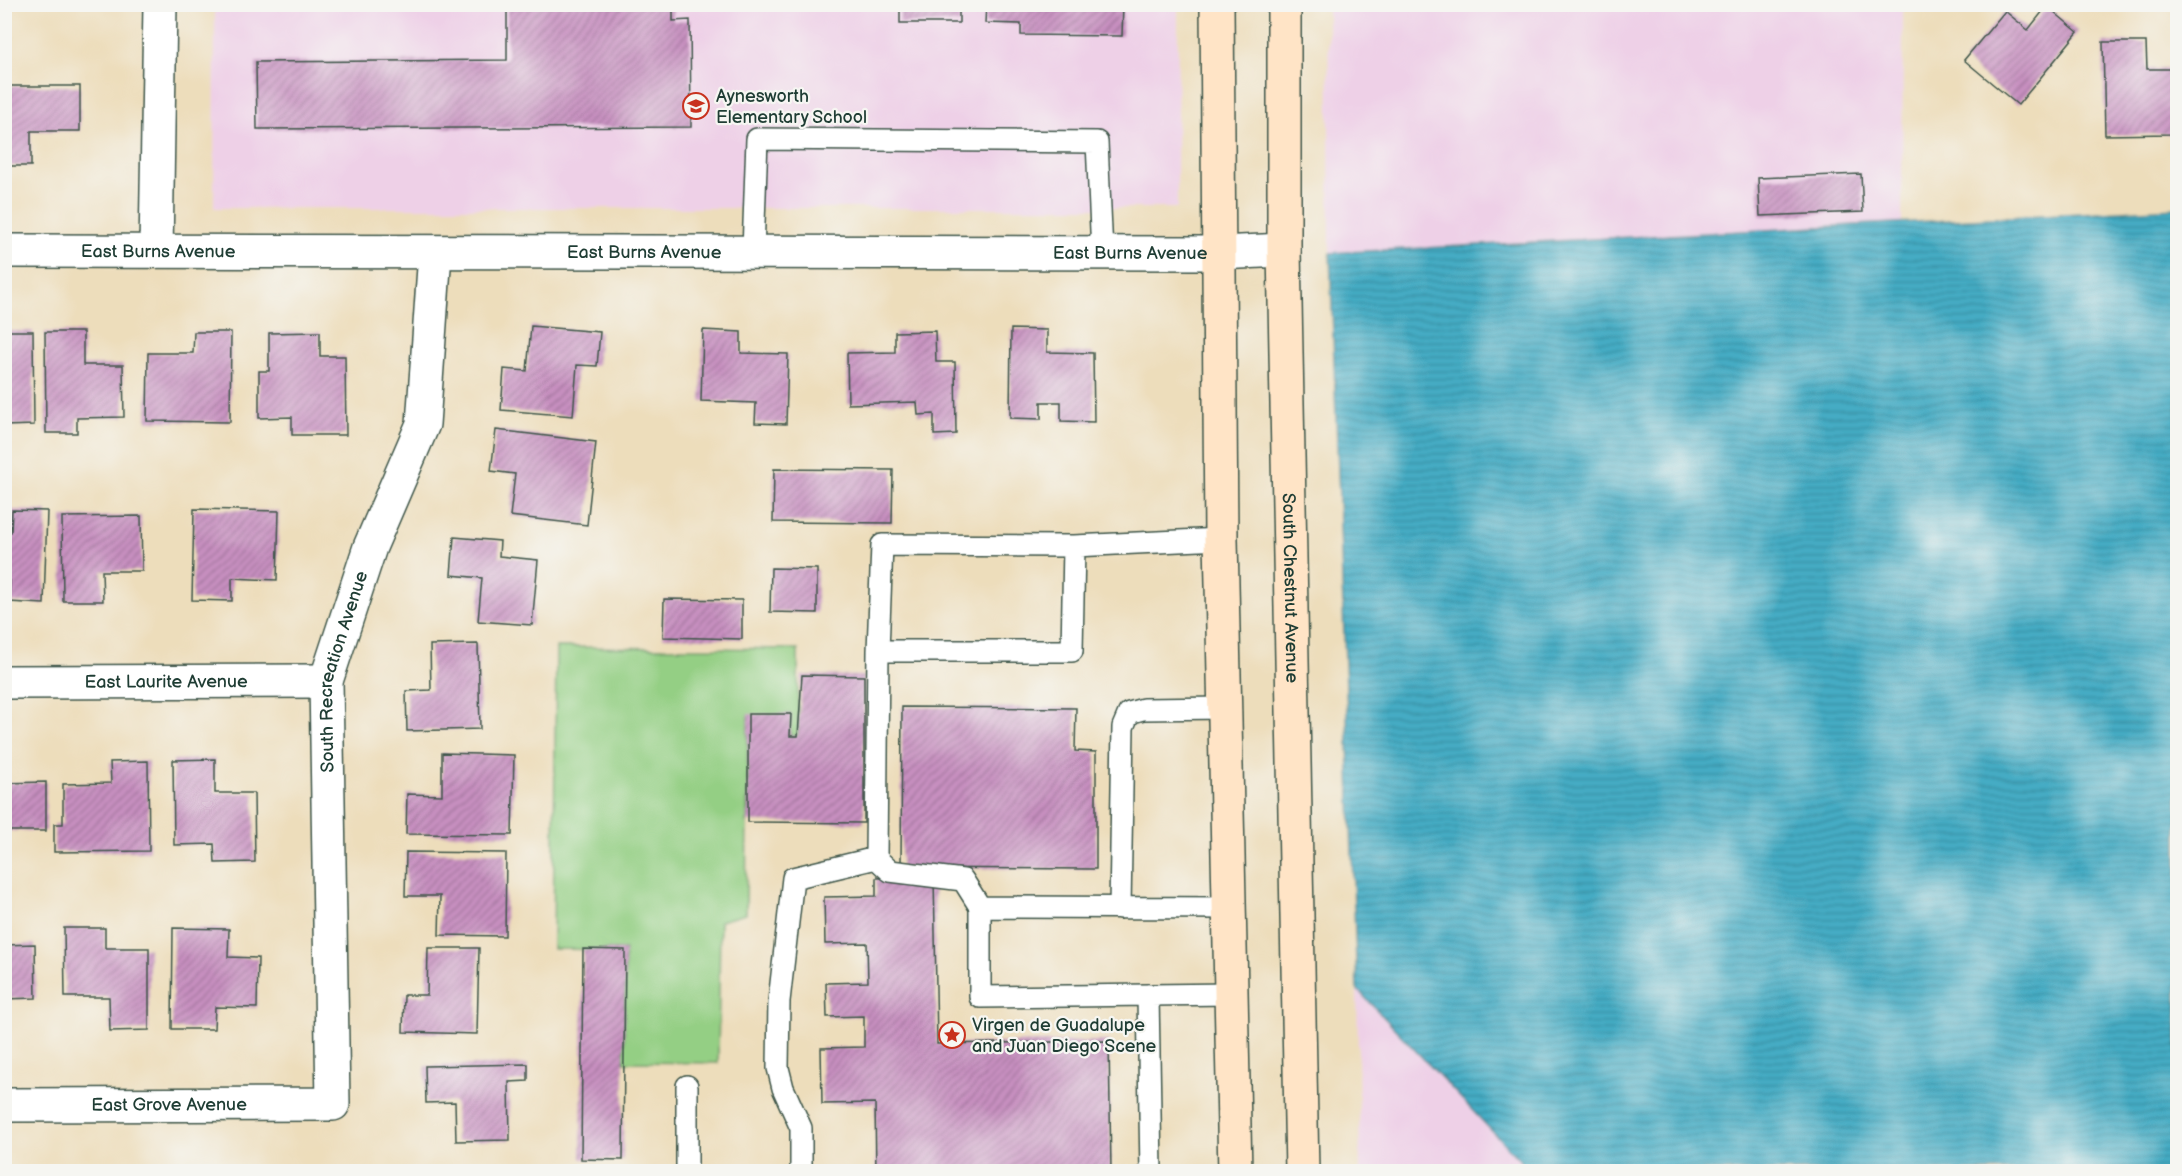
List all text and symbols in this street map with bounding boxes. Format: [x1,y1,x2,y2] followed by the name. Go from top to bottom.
[716,86,867,128] place label: Aynesworth Elementary School
[681,91,711,121] school or university icon: Aynesworth Elementary School
[81,241,236,262] street label: East Burns Avenue
[567,242,722,263] street label: East Burns Avenue
[1053,243,1208,264] street label: East Burns Avenue
[1278,493,1302,684] street label: South Chestnut Avenue
[316,568,373,773] street label: South Recreation Avenue
[84,671,248,693] street label: East Laurite Avenue
[972,1015,1157,1057] place label: Virgen de Guadalupe and Juan Diego Scene
[937,1020,967,1050] place icon: Virgen de Guadalupe and Juan Diego Scene
[91,1094,247,1116] street label: East Grove Avenue

